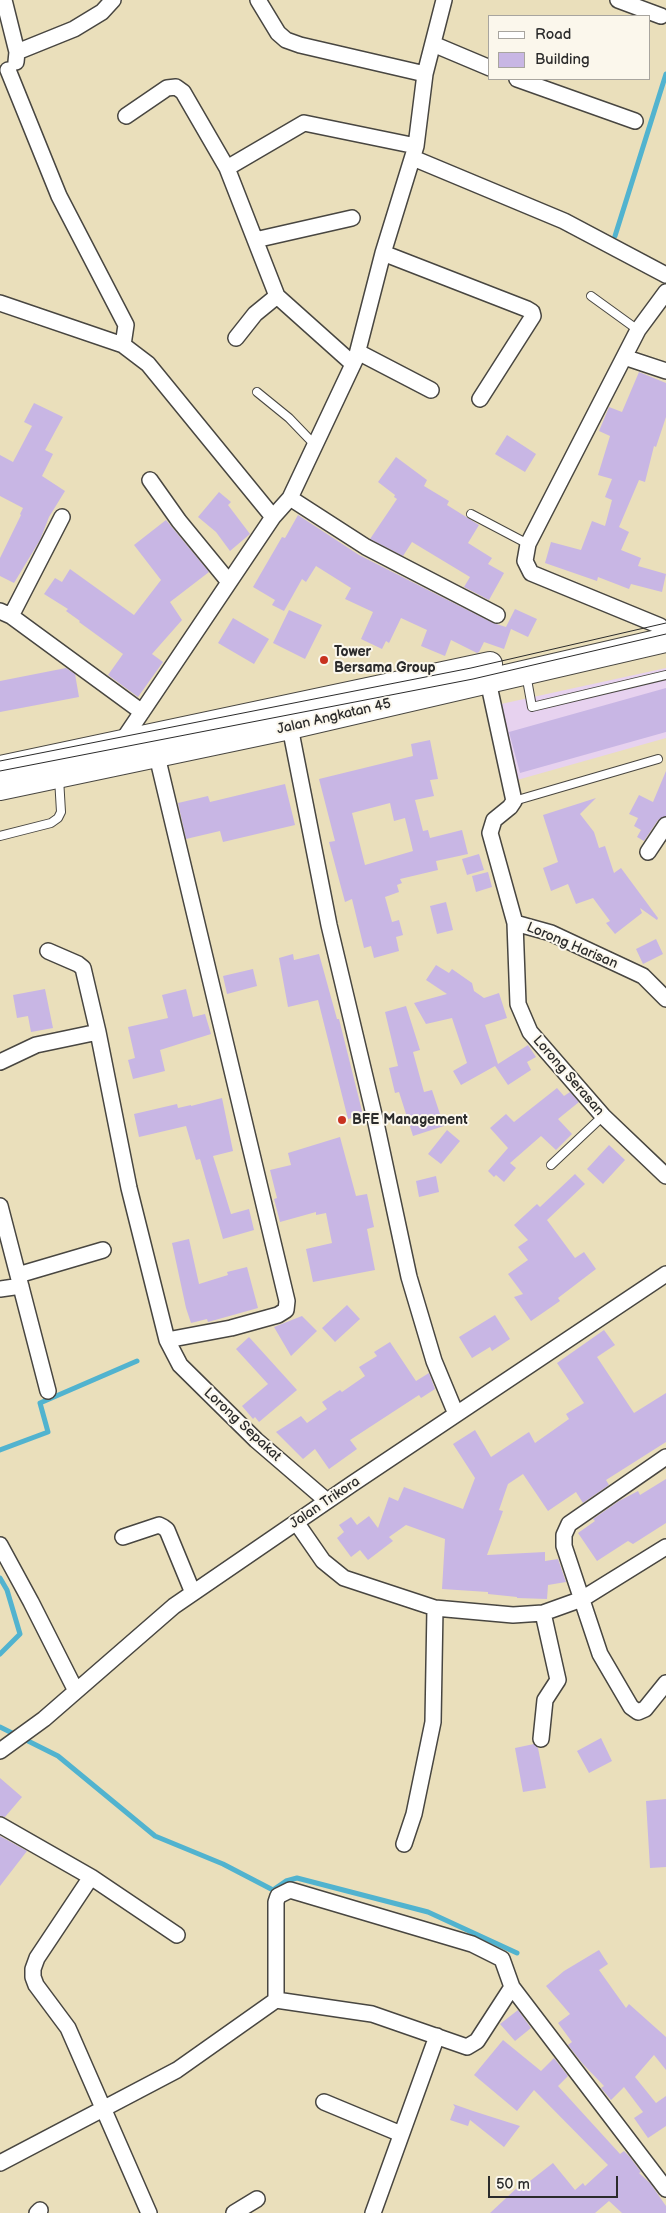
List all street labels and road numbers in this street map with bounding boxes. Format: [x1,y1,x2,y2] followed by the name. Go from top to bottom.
[275,696,393,738] street label: Jalan Angkatan 45
[524,919,620,973] street label: Lorong Harisan
[529,1033,607,1119] street label: Lorong Serasan
[200,1385,284,1465] street label: Lorong Sepakat
[287,1473,363,1533] street label: Jalan Trikora

